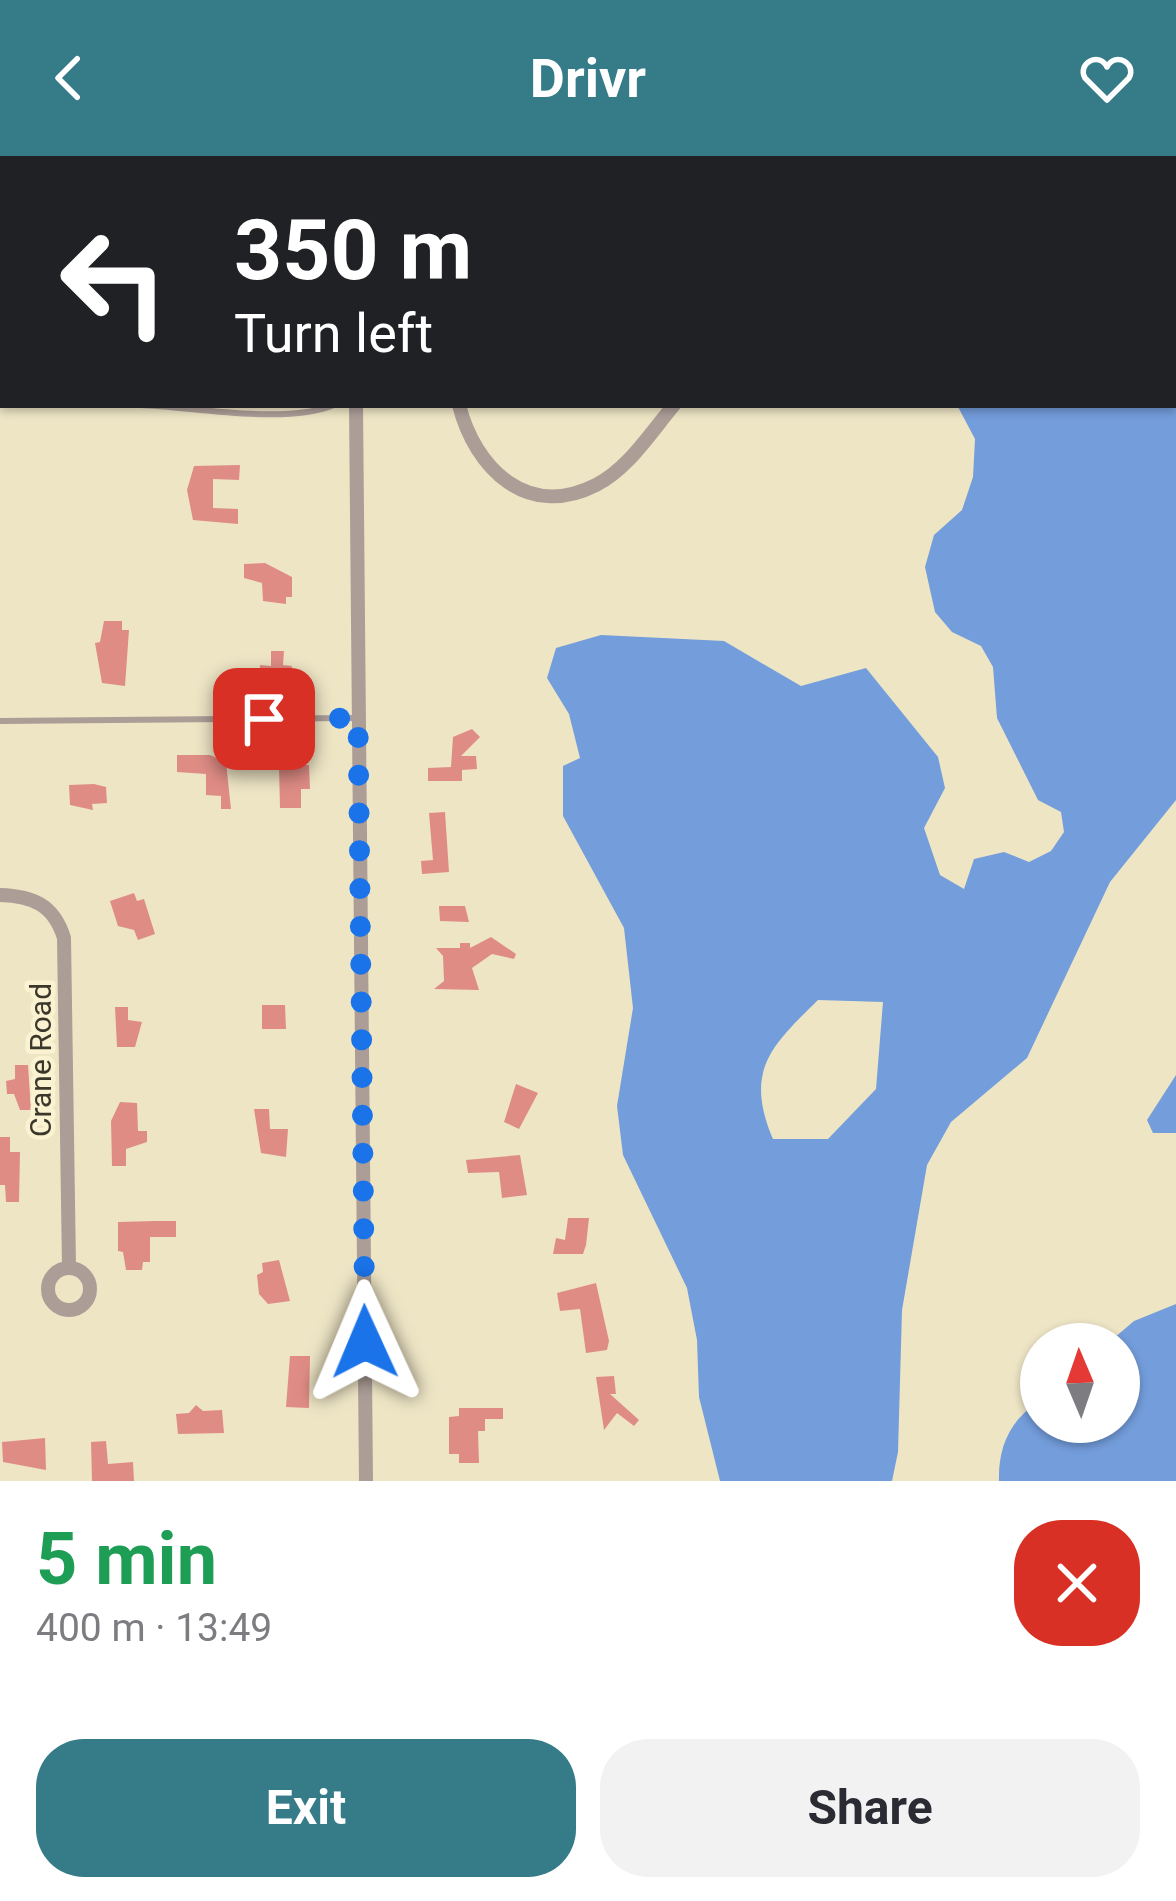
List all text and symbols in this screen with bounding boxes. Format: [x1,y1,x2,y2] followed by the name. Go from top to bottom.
[36,45,102,111] icon: back
[1074,45,1140,111] icon: heart
[530,47,646,110] text: Drivr
[234,201,472,300] text: 350 m
[36,204,192,360] icon: left
[234,302,433,365] text: Turn left
[213,668,315,770] pin
[231,686,297,752] icon: arrive
[23,983,58,1137] street label: Crane Road
[302,1279,428,1405] position arrow
[1020,1323,1140,1443] north arrow
[1020,1323,1140,1443] map controls
[36,1517,217,1602] text: 5 min
[1014,1520,1140,1646] button: close
[36,1605,272,1651] text: 400 m · 13:49
[36,1739,576,1877] button: Exit
[600,1739,1140,1877] button: Share

